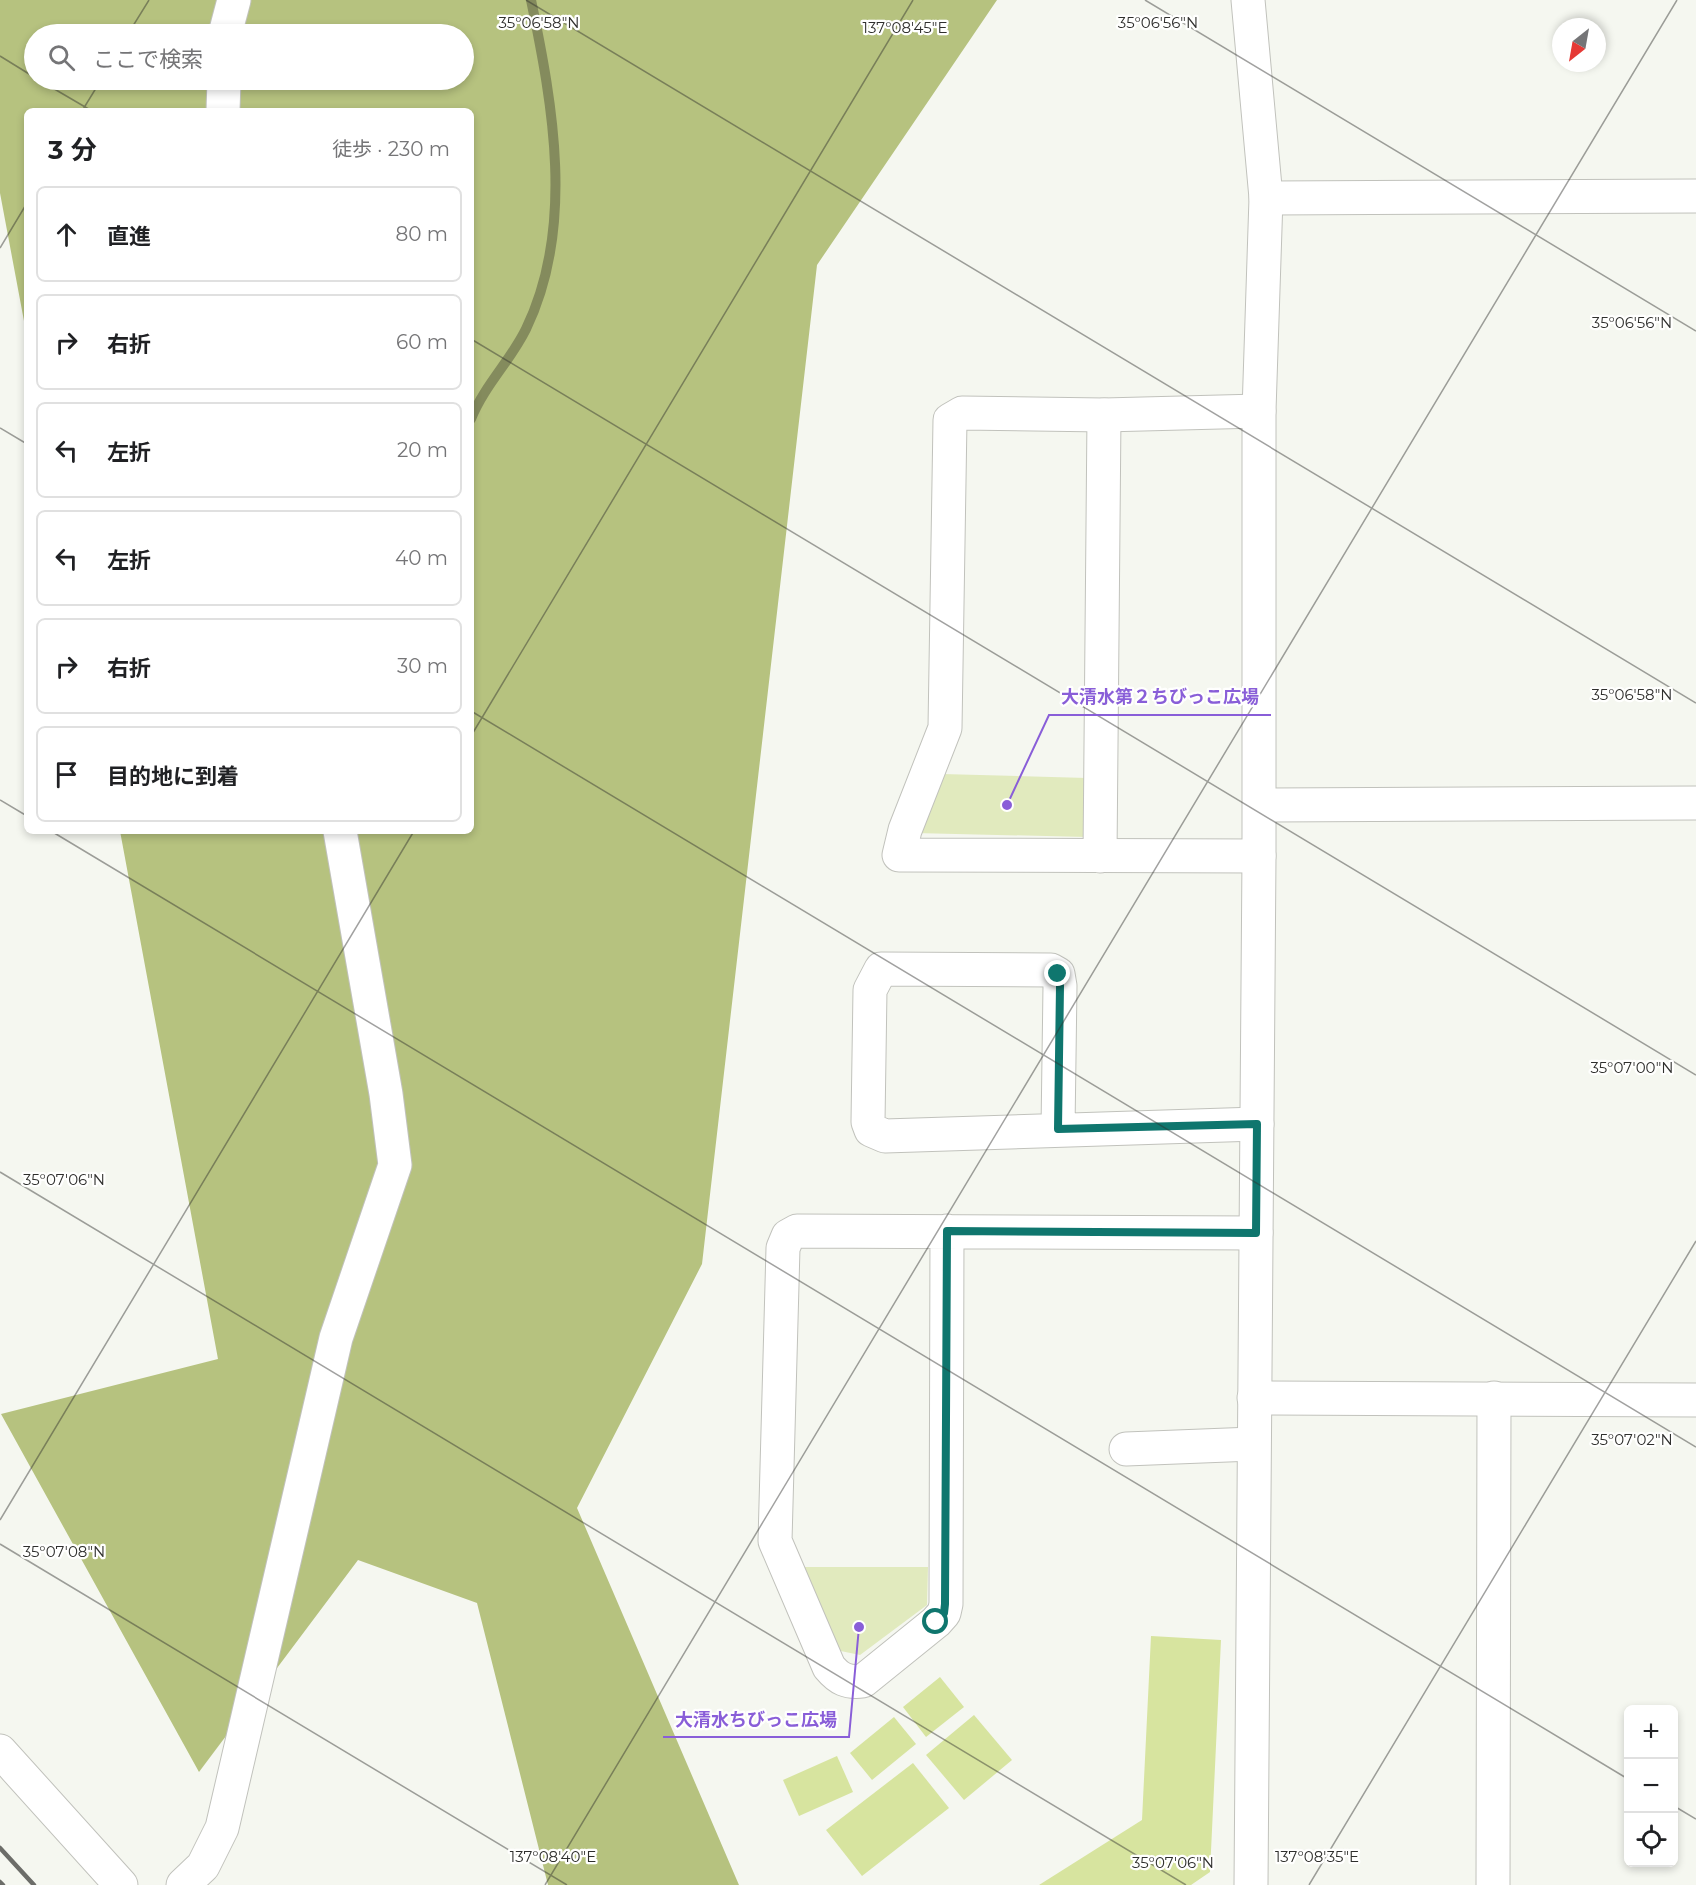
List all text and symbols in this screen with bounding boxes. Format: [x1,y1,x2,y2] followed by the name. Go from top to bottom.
[499,13,579,32] text: 35°06'58"N
[1118,13,1198,32] text: 35°06'56"N
[863,18,947,37] text: 137°08'45"E
[1552,18,1606,72] north arrow
[24,24,474,90] search box
[45,41,78,74] icon: search
[93,46,203,73] text: ここで検索
[48,134,97,166] text: 3 分
[332,137,450,161] text: 徒歩 · 230 m
[50,218,83,251] icon: ahead
[396,222,448,246] text: 80 m
[107,223,151,250] text: 直進
[1592,313,1672,332] text: 35°06'56"N
[50,326,83,359] icon: right
[396,330,448,354] text: 60 m
[107,331,151,358] text: 右折
[50,434,83,467] icon: left
[397,438,448,462] text: 20 m
[107,439,151,466] text: 左折
[50,542,83,575] icon: left
[395,546,448,570] text: 40 m
[107,547,151,574] text: 左折
[50,650,83,683] icon: right
[397,654,448,678] text: 30 m
[107,655,151,682] text: 右折
[1049,679,1271,715] callout: 大清水第２ちびっこ広場
[1592,685,1672,704] text: 35°06'58"N
[1061,686,1259,708] text: 大清水第２ちびっこ広場
[50,758,83,791] icon: arrive
[107,763,239,790] text: 目的地に到着
[1044,960,1070,986] route end
[1591,1058,1673,1077] text: 35°07'00"N
[23,1170,105,1189] text: 35°07'06"N
[1591,1430,1673,1449] text: 35°07'02"N
[23,1542,105,1561] text: 35°07'08"N
[922,1608,948,1634] route start
[663,1701,849,1737] callout: 大清水ちびっこ広場
[1624,1705,1678,1867] map controls
[1624,1705,1678,1759] button: +
[675,1709,837,1731] text: 大清水ちびっこ広場
[1624,1759,1678,1813] button: −
[1624,1813,1678,1867] button: locate
[510,1847,596,1866] text: 137°08'40"E
[1275,1847,1359,1866] text: 137°08'35"E
[1132,1853,1214,1872] text: 35°07'06"N

